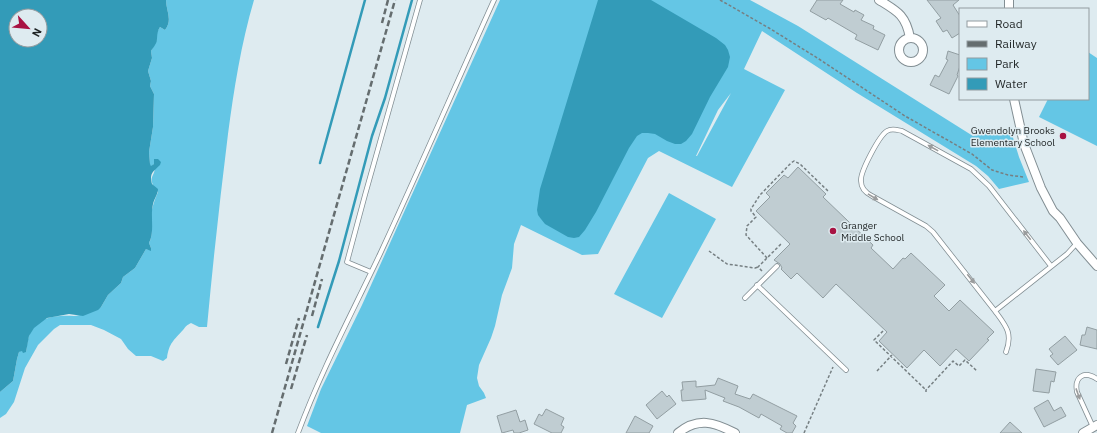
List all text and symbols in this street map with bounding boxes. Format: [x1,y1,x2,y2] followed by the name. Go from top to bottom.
[8,8,48,48] north arrow
[959,8,1089,100] legend
[995,16,1023,31] text: Road
[29,26,45,39] text: N
[995,36,1037,51] text: Railway
[995,56,1020,71] text: Park
[995,76,1028,91] text: Water
[971,124,1055,149] place label: Gwendolyn Brooks Elementary School
[1058,131,1068,141] marker: Gwendolyn Brooks Elementary School
[927,145,939,152] one-way arrow
[868,193,878,201] one-way arrow
[841,219,905,244] place label: Granger Middle School
[828,226,838,236] marker: Granger Middle School
[1023,229,1032,240] one-way arrow
[966,274,975,285] one-way arrow
[1076,388,1082,400] one-way arrow

